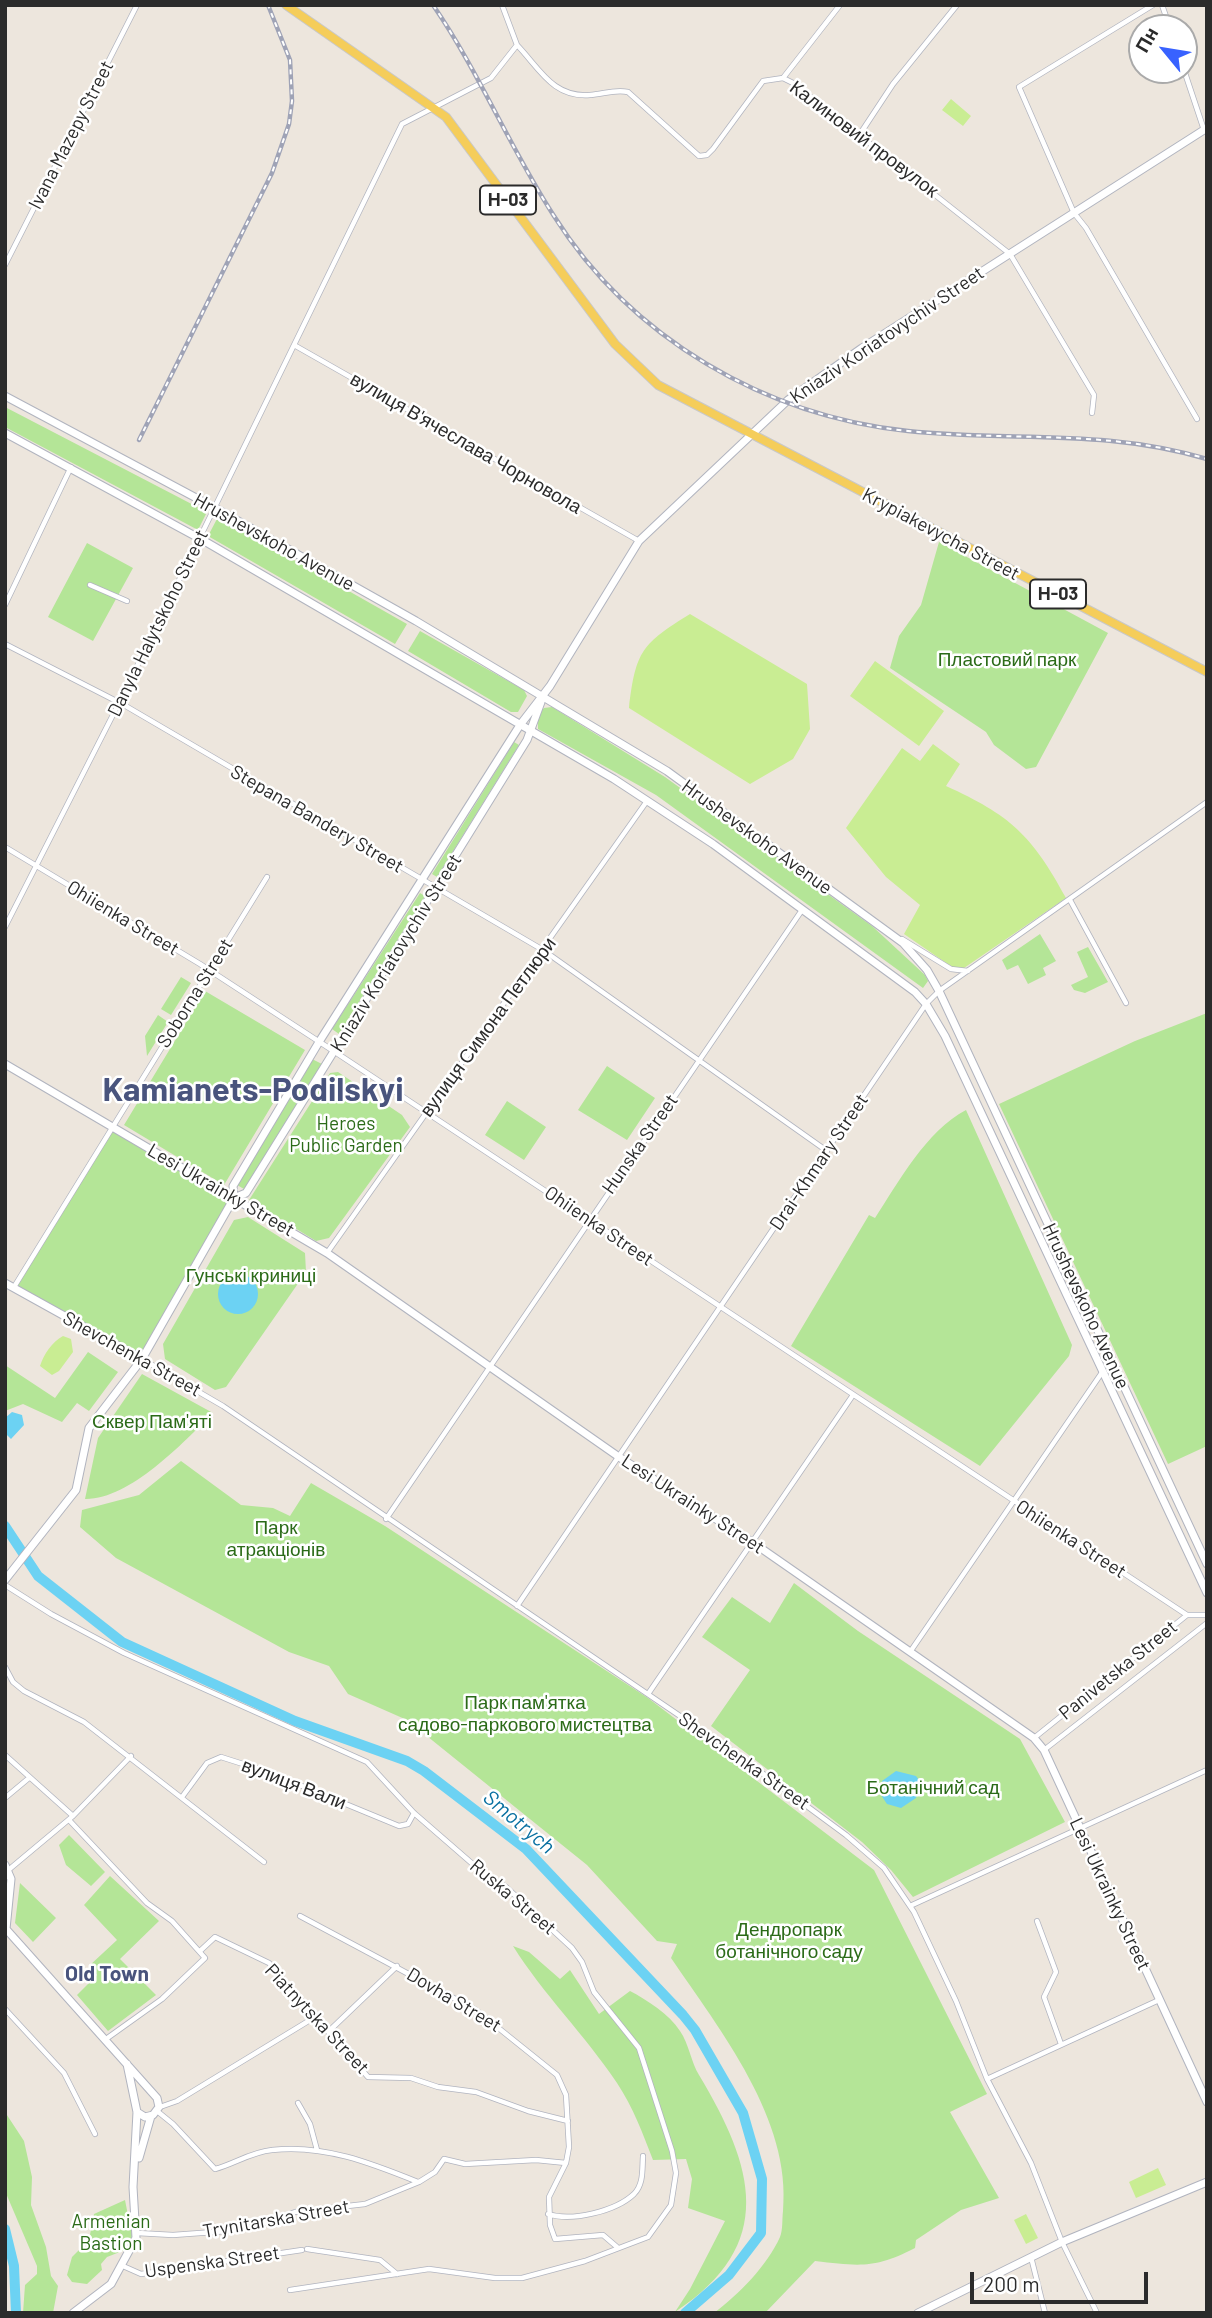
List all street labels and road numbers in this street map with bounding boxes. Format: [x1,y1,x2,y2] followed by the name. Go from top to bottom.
[24,57,118,213] street label: Ivana Mazepy Street
[785,76,943,202] street label: Калиновий провулок
[480,186,536,215] road number: Н-03
[786,261,988,409] street label: Kniaziv Koriatovychiv Street
[346,367,586,519] street label: вулиця В'ячеслава Чорновола
[858,483,1024,585] street label: Krypiakevycha Street
[190,488,358,596] street label: Hrushevskoho Avenue
[103,526,213,720] street label: Danyla Halytskoho Street
[1030,580,1086,608] road number: Н-03
[227,760,407,878] street label: Stepana Bandery Street
[677,775,837,899] street label: Hrushevskoho Avenue
[326,850,466,1056] street label: Kniaziv Koriatovychiv Street
[63,876,183,960] street label: Ohiienka Street
[415,933,561,1121] street label: вулиця Симона Петлюри
[152,934,238,1052] street label: Soborna Street
[765,1089,873,1235] street label: Drai-Khmary Street
[597,1090,683,1198] street label: Hunska Street
[143,1139,299,1241] street label: Lesi Ukrainky Street
[540,1181,658,1271] street label: Ohiienka Street
[1038,1219,1134,1393] street label: Hrushevskoho Avenue
[59,1306,205,1402] street label: Shevchenka Street
[617,1449,769,1559] street label: Lesi Ukrainky Street
[1012,1495,1130,1583] street label: Ohiienka Street
[1054,1615,1182,1725] street label: Panivetska Street
[674,1707,814,1815] street label: Shevchenka Street
[238,1754,350,1814] street label: вулиця Вали
[1065,1814,1155,1974] street label: Lesi Ukrainky Street
[465,1854,561,1940] street label: Ruska Street
[260,1959,374,2079] street label: Piatnytska Street
[403,1963,505,2037] street label: Dovha Street
[201,2195,351,2243] street label: Trynitarska Street
[143,2241,281,2283] street label: Uspenska Street

